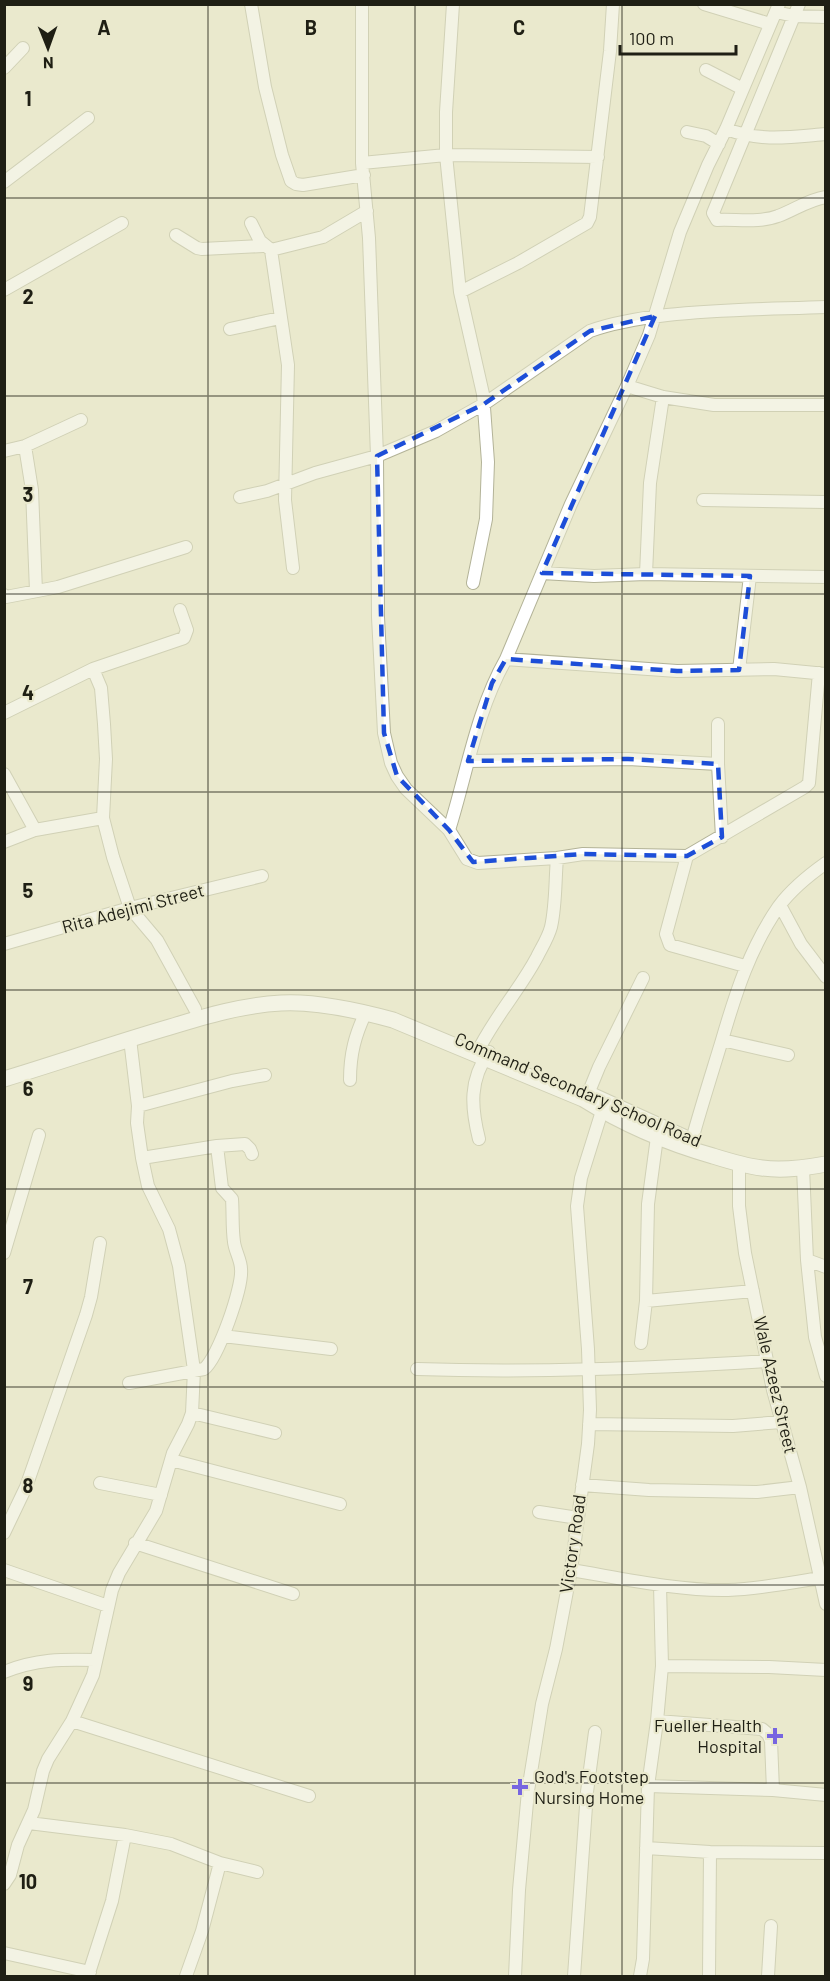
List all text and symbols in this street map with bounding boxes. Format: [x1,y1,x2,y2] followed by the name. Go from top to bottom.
[97,15,111,39] text: A
[305,15,317,39] text: B
[513,15,525,39] text: C
[18,18,78,78] north arrow
[620,18,736,56] scale bar
[629,27,674,49] text: 100 m
[43,54,54,73] text: N
[24,86,32,110] text: 1
[22,284,34,308] text: 2
[23,482,33,506] text: 3
[22,680,34,704] text: 4
[23,878,34,902] text: 5
[59,878,206,938] street label: Rita Adejimi Street
[452,1027,705,1151] street label: Command Secondary School Road
[23,1076,34,1100] text: 6
[23,1274,33,1298] text: 7
[749,1314,802,1456] street label: Wale Azeez Street
[23,1473,34,1497] text: 8
[554,1493,590,1595] street label: Victory Road
[23,1671,33,1695] text: 9
[654,1714,762,1757] place label: Fueller Health Hospital
[766,1727,784,1745] marker: Fueller Health Hospital
[534,1765,649,1808] place label: God's Footstep Nursing Home
[511,1778,529,1796] marker: God's Footstep Nursing Home
[19,1869,37,1893] text: 10

